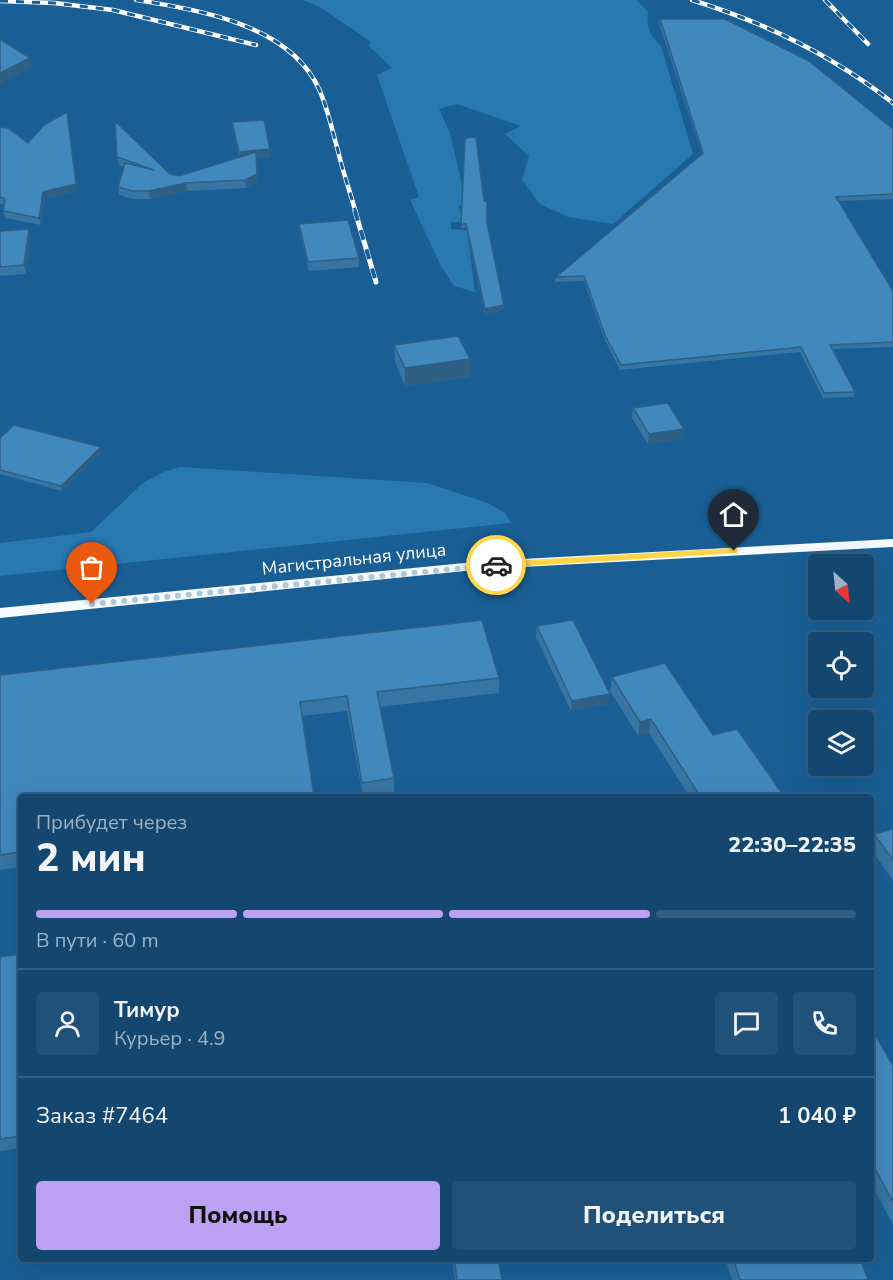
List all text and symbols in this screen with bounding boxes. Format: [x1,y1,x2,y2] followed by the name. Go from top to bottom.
[708,489,759,551] pin
[717,498,750,531] icon: home
[466,535,526,595] courier
[261,537,447,581] street label: Магистральная улица
[66,542,117,604] pin
[480,549,513,582] icon: car
[75,551,108,584] icon: bag
[808,554,874,620] north arrow
[808,554,874,776] map controls
[808,632,874,698] button: locate
[808,710,874,776] button: layers
[36,809,187,836] text: Прибудет через
[728,830,856,860] text: 22:30–22:35
[36,832,146,885] text: 2 мин
[36,927,159,954] text: В пути · 60 m
[36,992,99,1055] button: person
[715,992,778,1055] button: chat
[793,992,856,1055] button: phone
[114,995,180,1025] text: Тимур
[114,1025,226,1052] text: Курьер · 4.9
[36,1101,168,1131] text: Заказ #7464
[778,1101,856,1131] text: 1 040 ₽
[36,1181,440,1250] button: Помощь
[452,1181,856,1250] button: Поделиться

